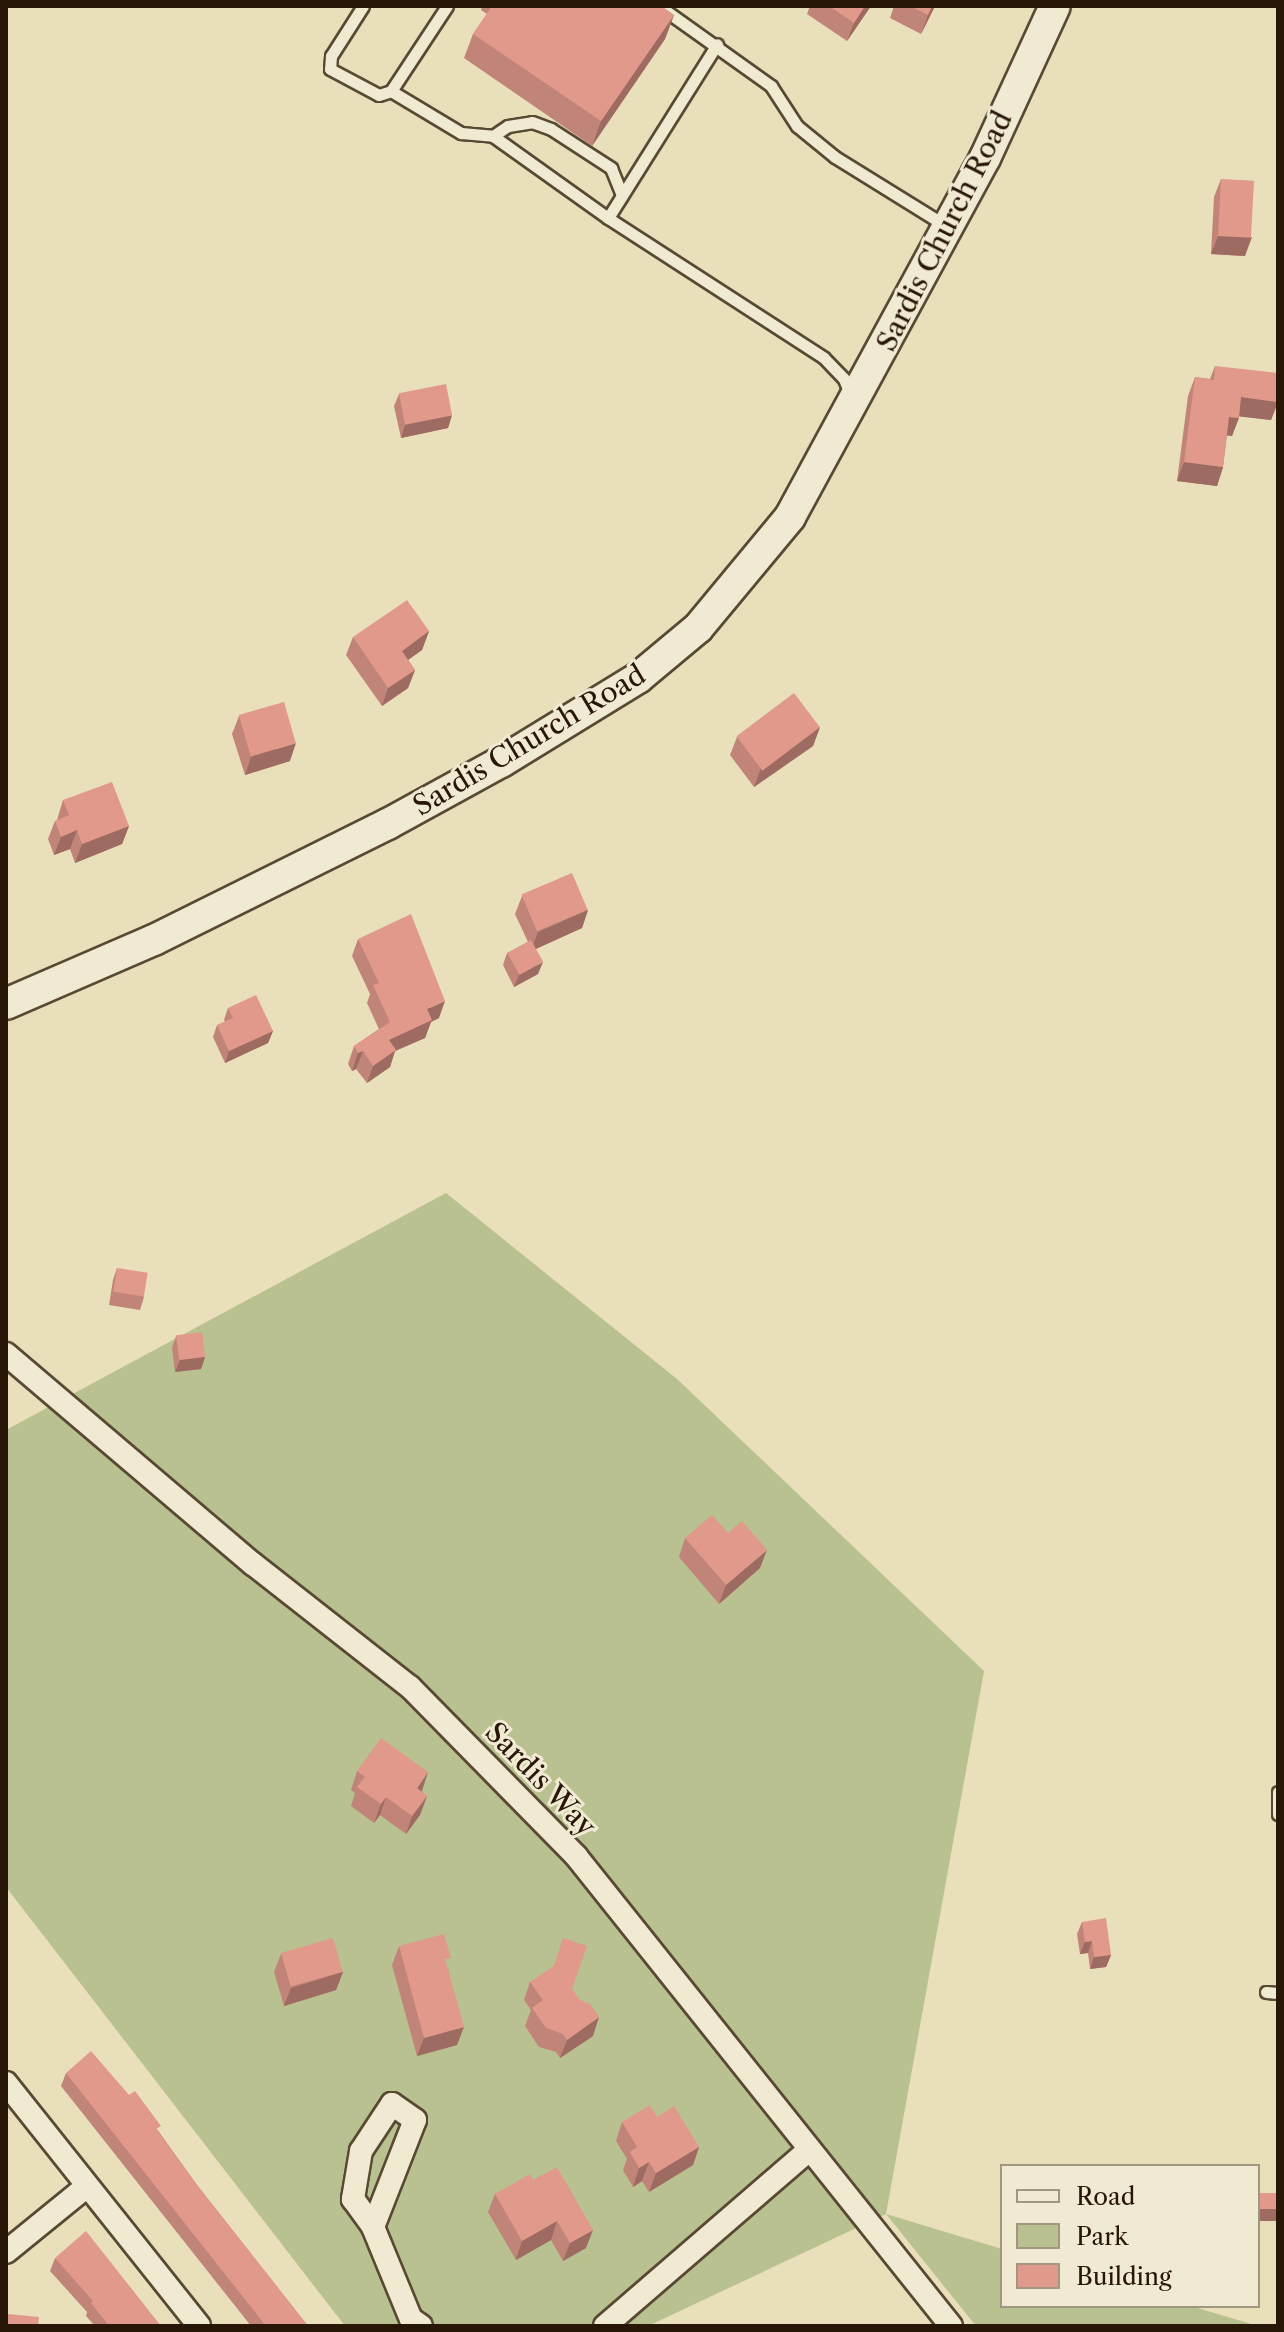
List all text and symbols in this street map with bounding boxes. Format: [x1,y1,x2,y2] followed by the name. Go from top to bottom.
[869,105,1019,357] street label: Sardis Church Road
[407,657,651,823] street label: Sardis Church Road
[478,1715,604,1843] street label: Sardis Way
[1000,2164,1260,2308] legend
[1076,2182,1135,2211] text: Road
[1076,2222,1128,2251] text: Park
[1076,2262,1172,2291] text: Building

